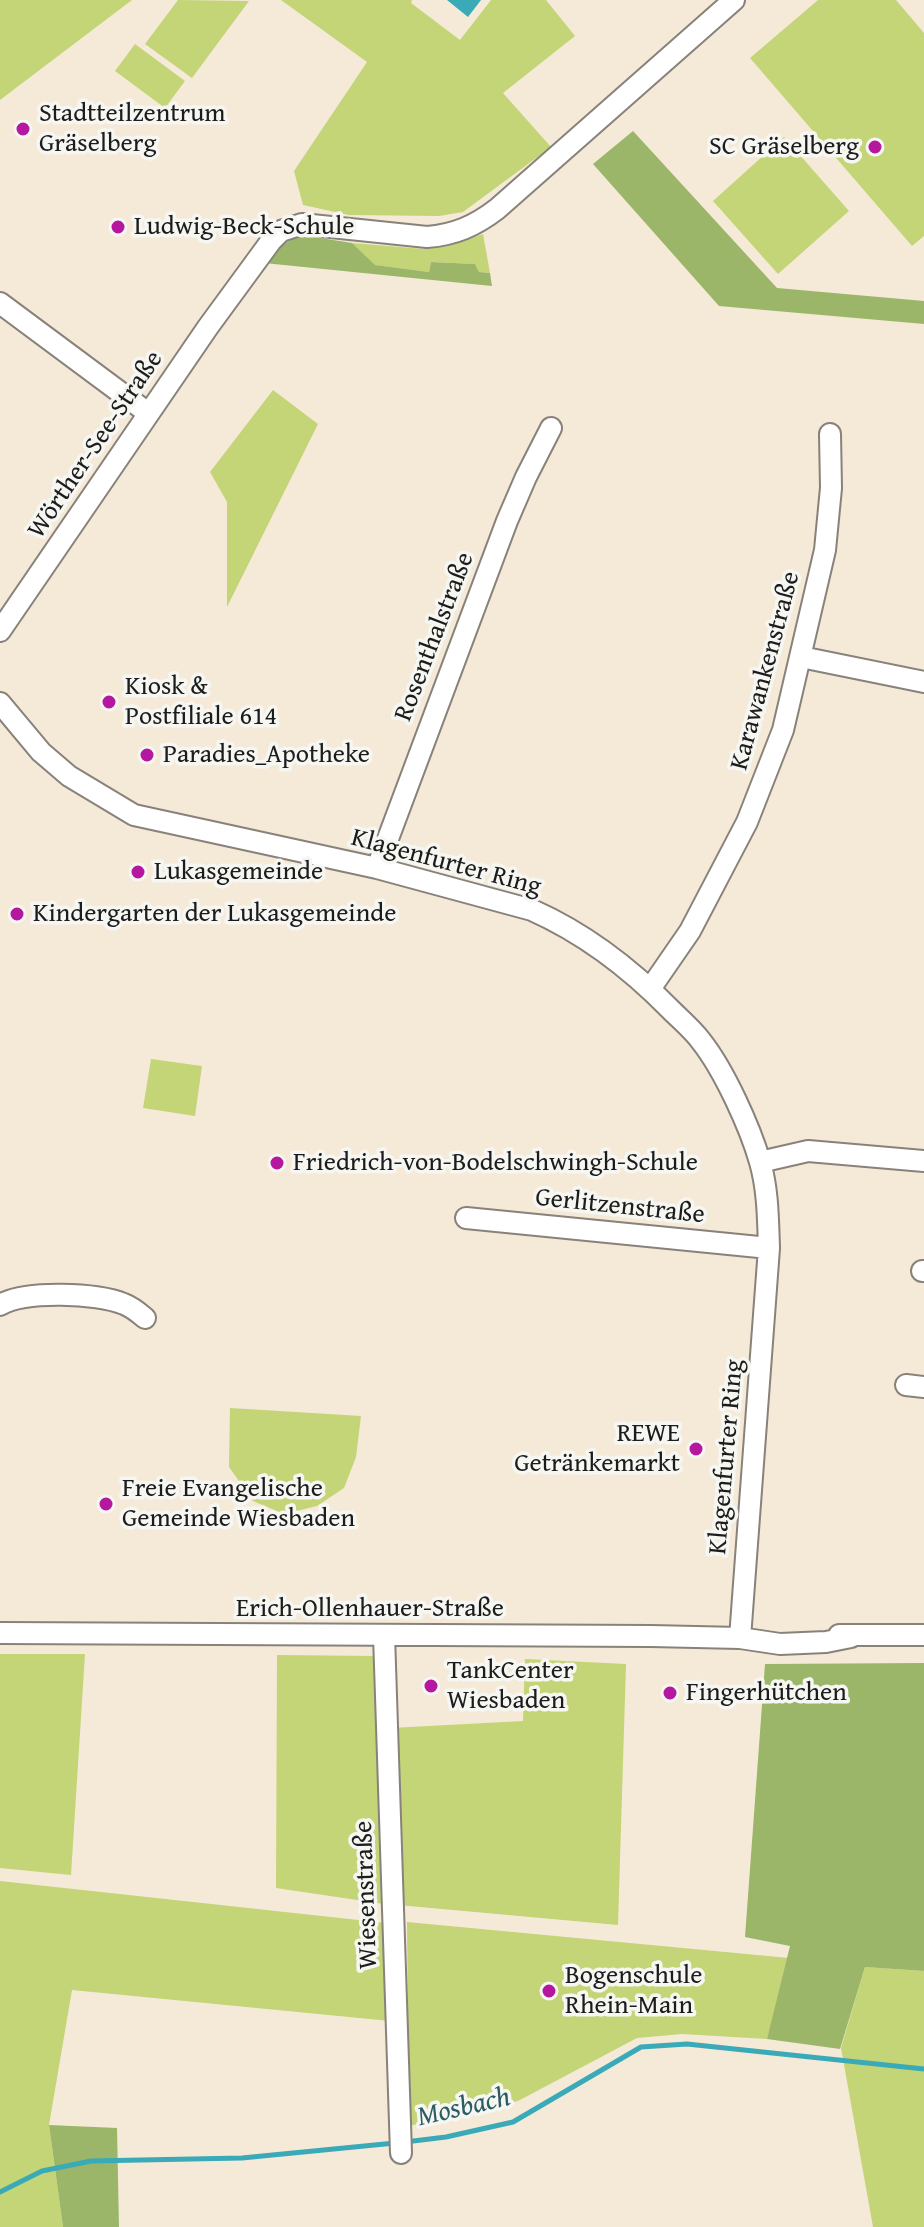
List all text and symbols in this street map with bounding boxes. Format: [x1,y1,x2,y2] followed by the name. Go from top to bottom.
[39,98,226,160] place label: Stadtteilzentrum Gräselberg
[14,120,32,138] marker: Stadtteilzentrum Gräselberg
[709,131,859,163] place label: SC Gräselberg
[866,138,884,156] marker: SC Gräselberg
[134,211,354,243] place label: Ludwig-Beck-Schule
[109,218,127,236] marker: Ludwig-Beck-Schule
[22,345,170,545] street label: Wörther-See-Straße
[388,548,482,726] street label: Rosenthalstraße
[725,568,807,774] street label: Karawankenstraße
[125,671,277,732] place label: Kiosk & Postfiliale 614
[100,693,118,711] marker: Kiosk & Postfiliale 614
[163,739,370,771] place label: Paradies_Apotheke
[138,746,156,764] marker: Paradies_Apotheke
[348,823,544,903] street label: Klagenfurter Ring
[154,856,323,888] place label: Lukasgemeinde
[129,863,147,881] marker: Lukasgemeinde
[33,898,396,930] place label: Kindergarten der Lukasgemeinde
[8,905,26,923] marker: Kindergarten der Lukasgemeinde
[293,1147,698,1179] place label: Friedrich-von-Bodelschwingh-Schule
[268,1154,286,1172] marker: Friedrich-von-Bodelschwingh-Schule
[534,1183,706,1231] street label: Gerlitzenstraße
[703,1358,751,1556] street label: Klagenfurter Ring
[514,1418,680,1480] place label: REWE Getränkemarkt
[687,1440,705,1458] marker: REWE Getränkemarkt
[122,1473,355,1534] place label: Freie Evangelische Gemeinde Wiesbaden
[97,1495,115,1513] marker: Freie Evangelische Gemeinde Wiesbaden
[236,1593,504,1625] street label: Erich-Ollenhauer-Straße
[447,1655,574,1716] place label: TankCenter Wiesbaden
[422,1677,440,1695] marker: TankCenter Wiesbaden
[686,1677,847,1709] place label: Fingerhütchen
[661,1684,679,1702] marker: Fingerhütchen
[349,1820,385,1970] street label: Wiesenstraße
[565,1960,702,2022] place label: Bogenschule Rhein-Main
[540,1982,558,2000] marker: Bogenschule Rhein-Main
[414,2081,514,2135] water label: Mosbach

